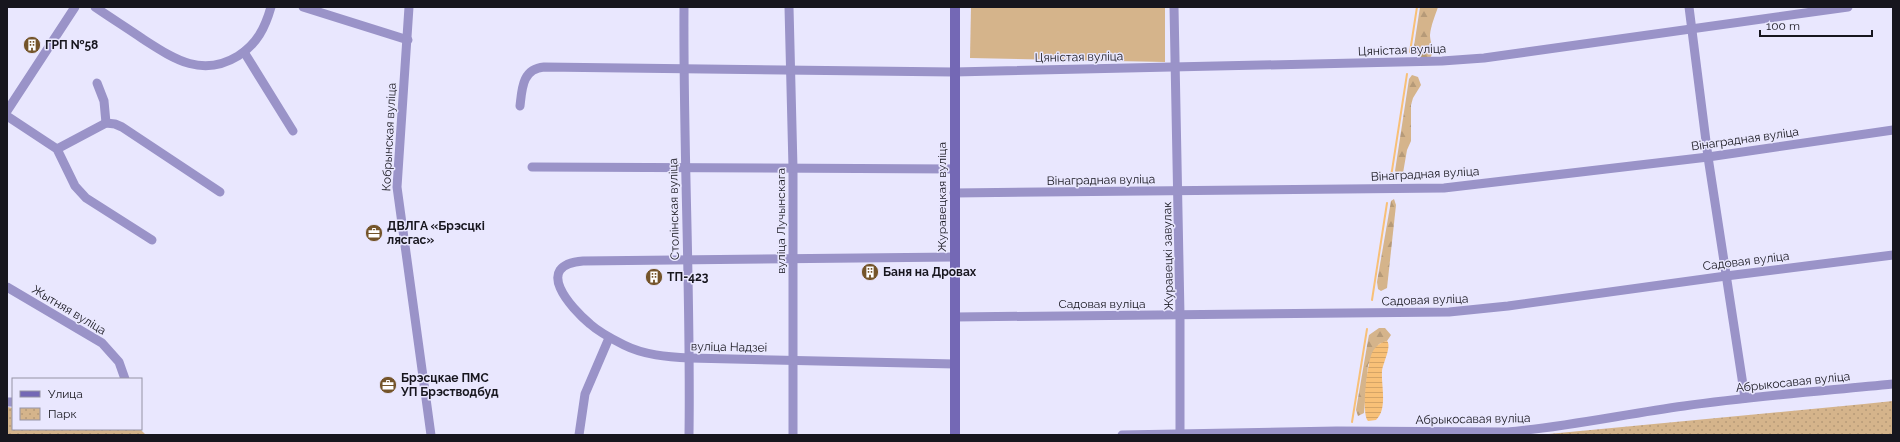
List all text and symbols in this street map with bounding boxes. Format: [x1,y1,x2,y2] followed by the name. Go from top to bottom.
[1760,12,1872,38] scale bar
[1766,19,1800,33] text: 100 m
[22,35,42,55] building icon: ГРП №58
[45,38,98,52] place label: ГРП №58
[1357,41,1447,59] street label: Цяністая вуліца
[1035,49,1123,65] street label: Цяністая вуліца
[379,82,399,192] street label: Кобрынская вуліца
[1690,125,1800,153] street label: Вінаградная вуліца
[935,142,949,252] street label: Журавецкая вуліца
[666,158,682,260] street label: Столінская вуліца
[1370,164,1480,184] street label: Вінаградная вуліца
[774,168,788,274] street label: вуліца Лучынскага
[1047,172,1155,188] street label: Вінаградная вуліца
[1160,202,1176,310] street label: Журавецкі завулак
[387,219,485,247] place label: ДВЛГА «Брэсцкі лясгас»
[364,223,384,243] office icon: ДВЛГА «Брэсцкі лясгас»
[1702,249,1790,273] street label: Садовая вуліца
[860,262,880,282] building icon: Баня на Дровах
[883,265,977,279] place label: Баня на Дровах
[644,267,664,287] building icon: ТП-423
[667,270,709,284] place label: ТП-423
[29,282,109,338] street label: Жытняя вуліца
[1381,291,1469,309] street label: Садовая вуліца
[1059,297,1145,311] street label: Садовая вуліца
[691,339,767,355] street label: вуліца Надзеі
[1735,369,1851,395] street label: Абрыкосавая вуліца
[400,371,499,399] place label: Брэсцкае ПМС УП Брэстводбуд
[378,375,398,395] office icon: Брэсцкае ПМС УП Брэстводбуд
[12,378,142,430] legend
[48,387,83,401] text: Улица
[48,407,77,421] text: Парк
[1415,411,1531,427] street label: Абрыкосавая вуліца

